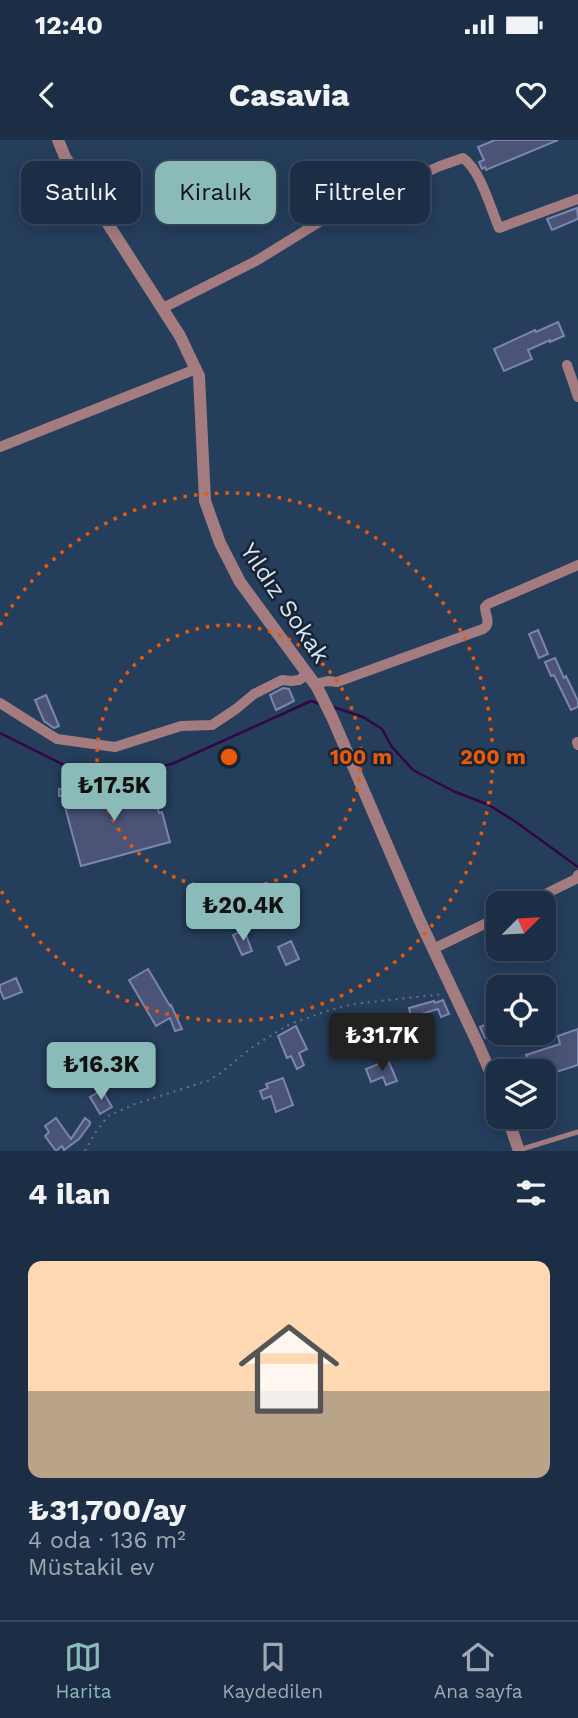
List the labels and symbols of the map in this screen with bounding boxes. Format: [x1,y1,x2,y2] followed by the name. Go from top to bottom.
[235,538,336,669] street label: Yıldız Sokak
[330,744,392,769] text: 100 m
[460,744,526,769] text: 200 m
[217,745,241,769] centre of rings
[57,764,171,823] pin: ₺17.5K
[186,884,300,943] pin: ₺20.4K
[486,891,556,961] north arrow
[325,1014,439,1073] pin: ₺31.7K
[44,1042,158,1102] pin: ₺16.3K

